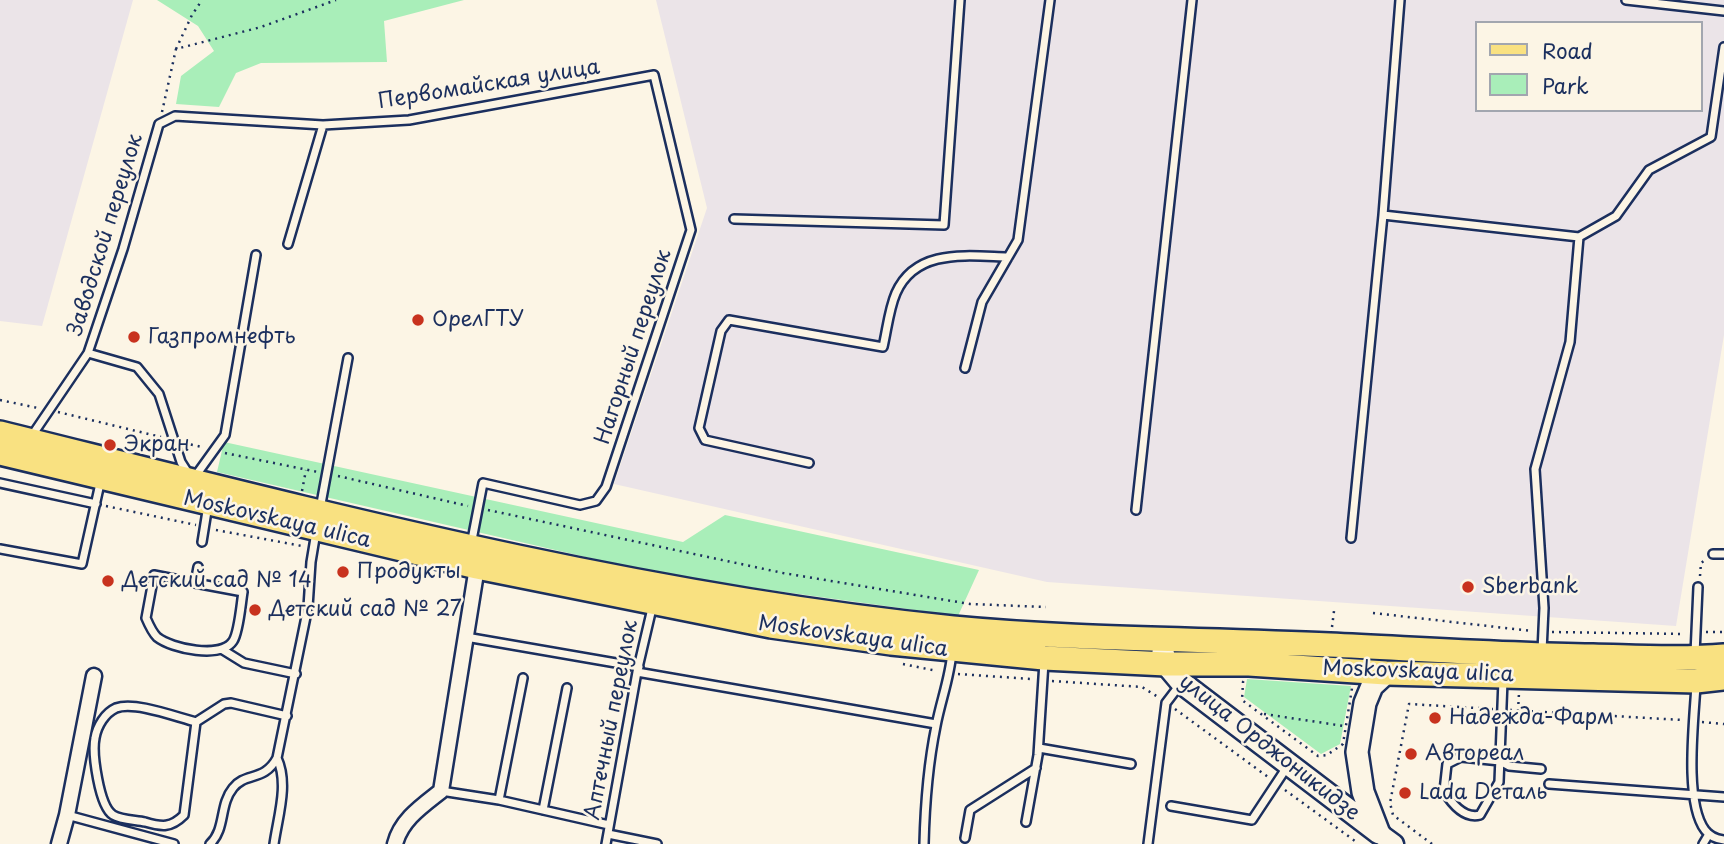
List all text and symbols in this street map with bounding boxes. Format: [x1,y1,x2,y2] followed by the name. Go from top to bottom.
[1476,21,1703,112] legend
[1542,34,1593,66] text: Road
[376,55,602,115] street label: Первомайская улица
[1542,69,1589,101] text: Park
[63,131,149,339] street label: Заводской переулок
[591,246,677,448] street label: Нагорный переулок
[432,307,524,333] place label: ОрелГТУ
[410,312,426,328] marker: ОрелГТУ
[148,324,296,350] place label: Газпромнефть
[126,329,142,345] marker: Газпромнефть
[124,432,190,458] place label: Экран
[102,437,118,453] marker: Экран
[181,486,373,554] street label: Moskovskaya ulica
[357,559,461,585] place label: Продукты
[335,564,351,580] marker: Продукты
[122,568,312,594] place label: Детский сад № 14
[100,573,116,589] marker: Детский сад № 14
[1482,574,1578,600] place label: Sberbank
[1460,579,1476,595] marker: Sberbank
[269,597,462,623] place label: Детский сад № 27
[247,602,263,618] marker: Детский сад № 27
[756,611,950,663] street label: Moskovskaya ulica
[580,618,644,822] street label: Аптечный переулок
[1322,656,1514,688] street label: Moskovskaya ulica
[1173,669,1365,827] street label: улица Орджоникидзе
[1449,705,1614,731] place label: Надежда-Фарм
[1427,710,1443,726] marker: Надежда-Фарм
[1425,741,1524,767] place label: Автореал
[1403,746,1419,762] marker: Автореал
[1419,780,1547,806] place label: Lada Dеталь
[1397,785,1413,801] marker: Lada Dеталь

